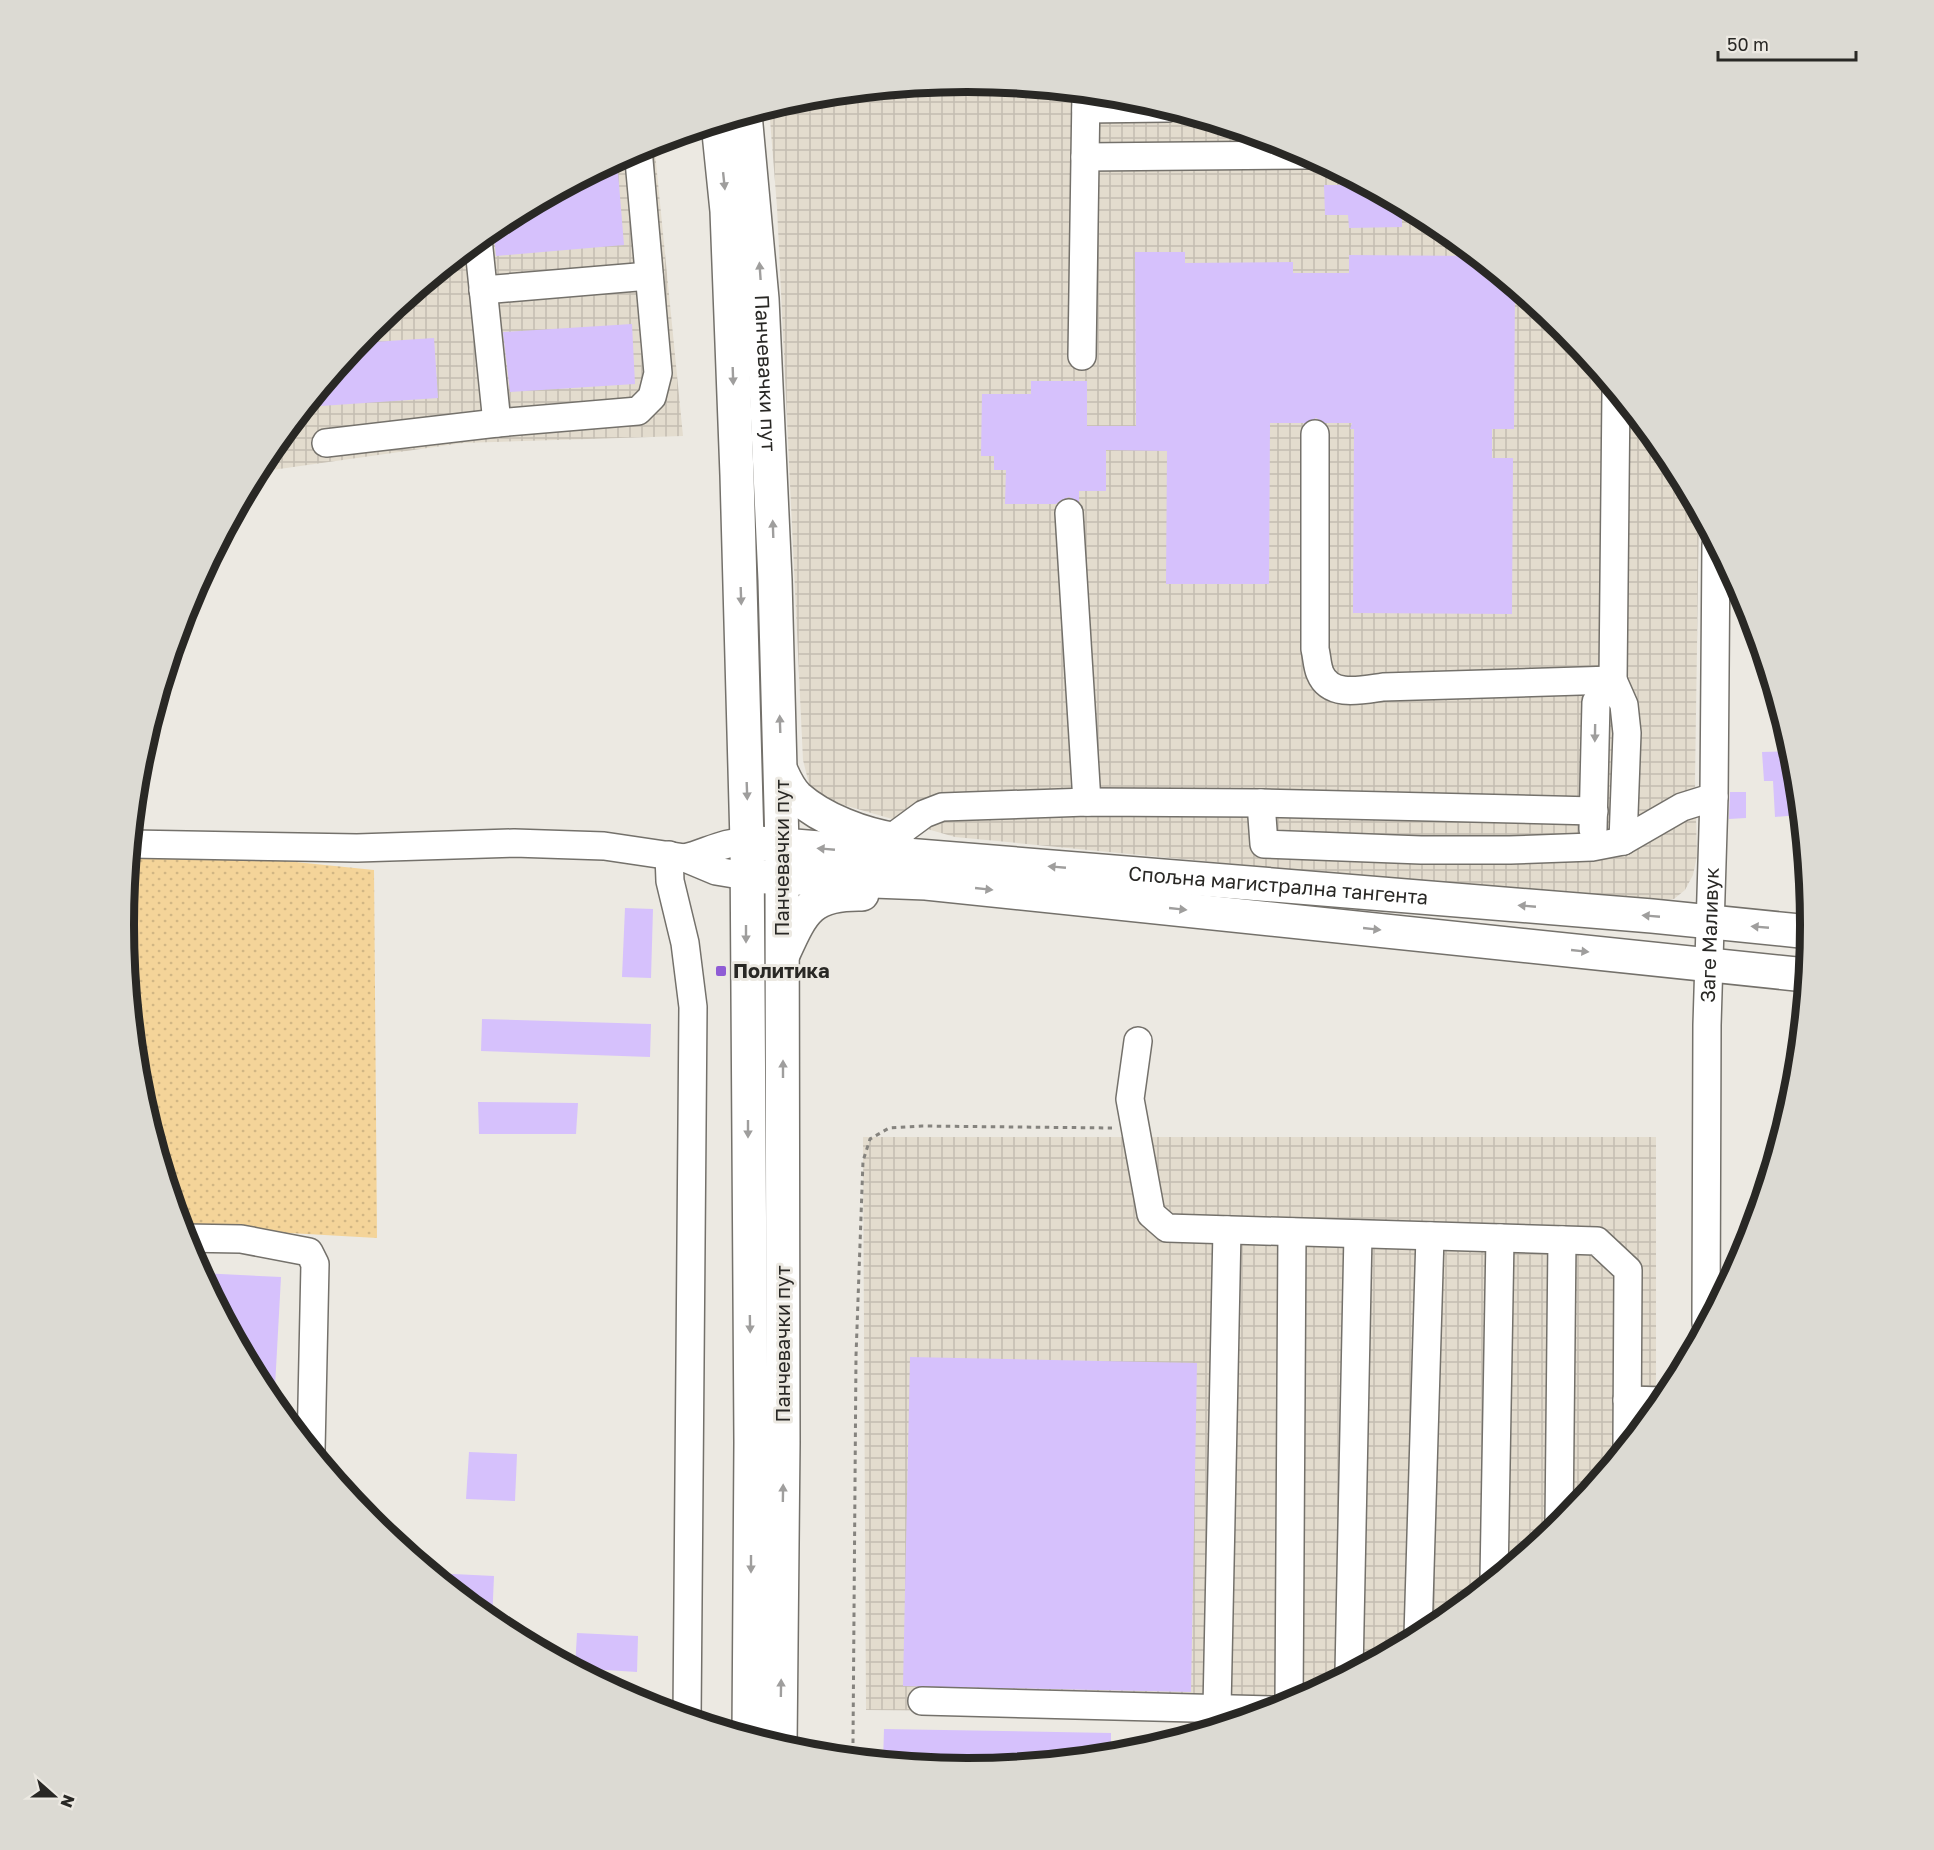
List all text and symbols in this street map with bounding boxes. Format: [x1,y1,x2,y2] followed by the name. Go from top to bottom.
[1718,24,1856,62] scale bar
[1727,33,1769,55] text: 50 m
[719,172,729,191] one-way arrow
[755,261,765,280] one-way arrow
[751,294,782,452] street label: Панчевачки пут
[729,366,738,385] one-way arrow
[768,519,778,538] one-way arrow
[736,587,745,606] one-way arrow
[776,714,785,733] one-way arrow
[1591,723,1600,742] one-way arrow
[769,779,793,937] street label: Панчевачки пут
[742,782,752,801] one-way arrow
[816,844,835,853] one-way arrow
[1127,860,1429,909] street label: Спољна магистрална тангента
[1047,863,1066,872] one-way arrow
[1695,867,1723,1003] street label: Заге Маливук
[975,884,994,894] one-way arrow
[1518,901,1537,911] one-way arrow
[1169,904,1188,914] one-way arrow
[1642,911,1661,921] one-way arrow
[1750,922,1769,932] one-way arrow
[1363,924,1382,934] one-way arrow
[741,925,751,944] one-way arrow
[1571,946,1590,956] one-way arrow
[733,958,830,982] place label: Политика
[714,964,728,978] marker: Политика
[778,1059,788,1078] one-way arrow
[743,1120,753,1139] one-way arrow
[770,1265,794,1423] street label: Панчевачки пут
[745,1315,755,1334] one-way arrow
[778,1483,788,1502] one-way arrow
[746,1554,755,1573] one-way arrow
[776,1678,786,1697] one-way arrow
[24,1766,84,1826] north arrow
[56,1792,80,1811] text: N

